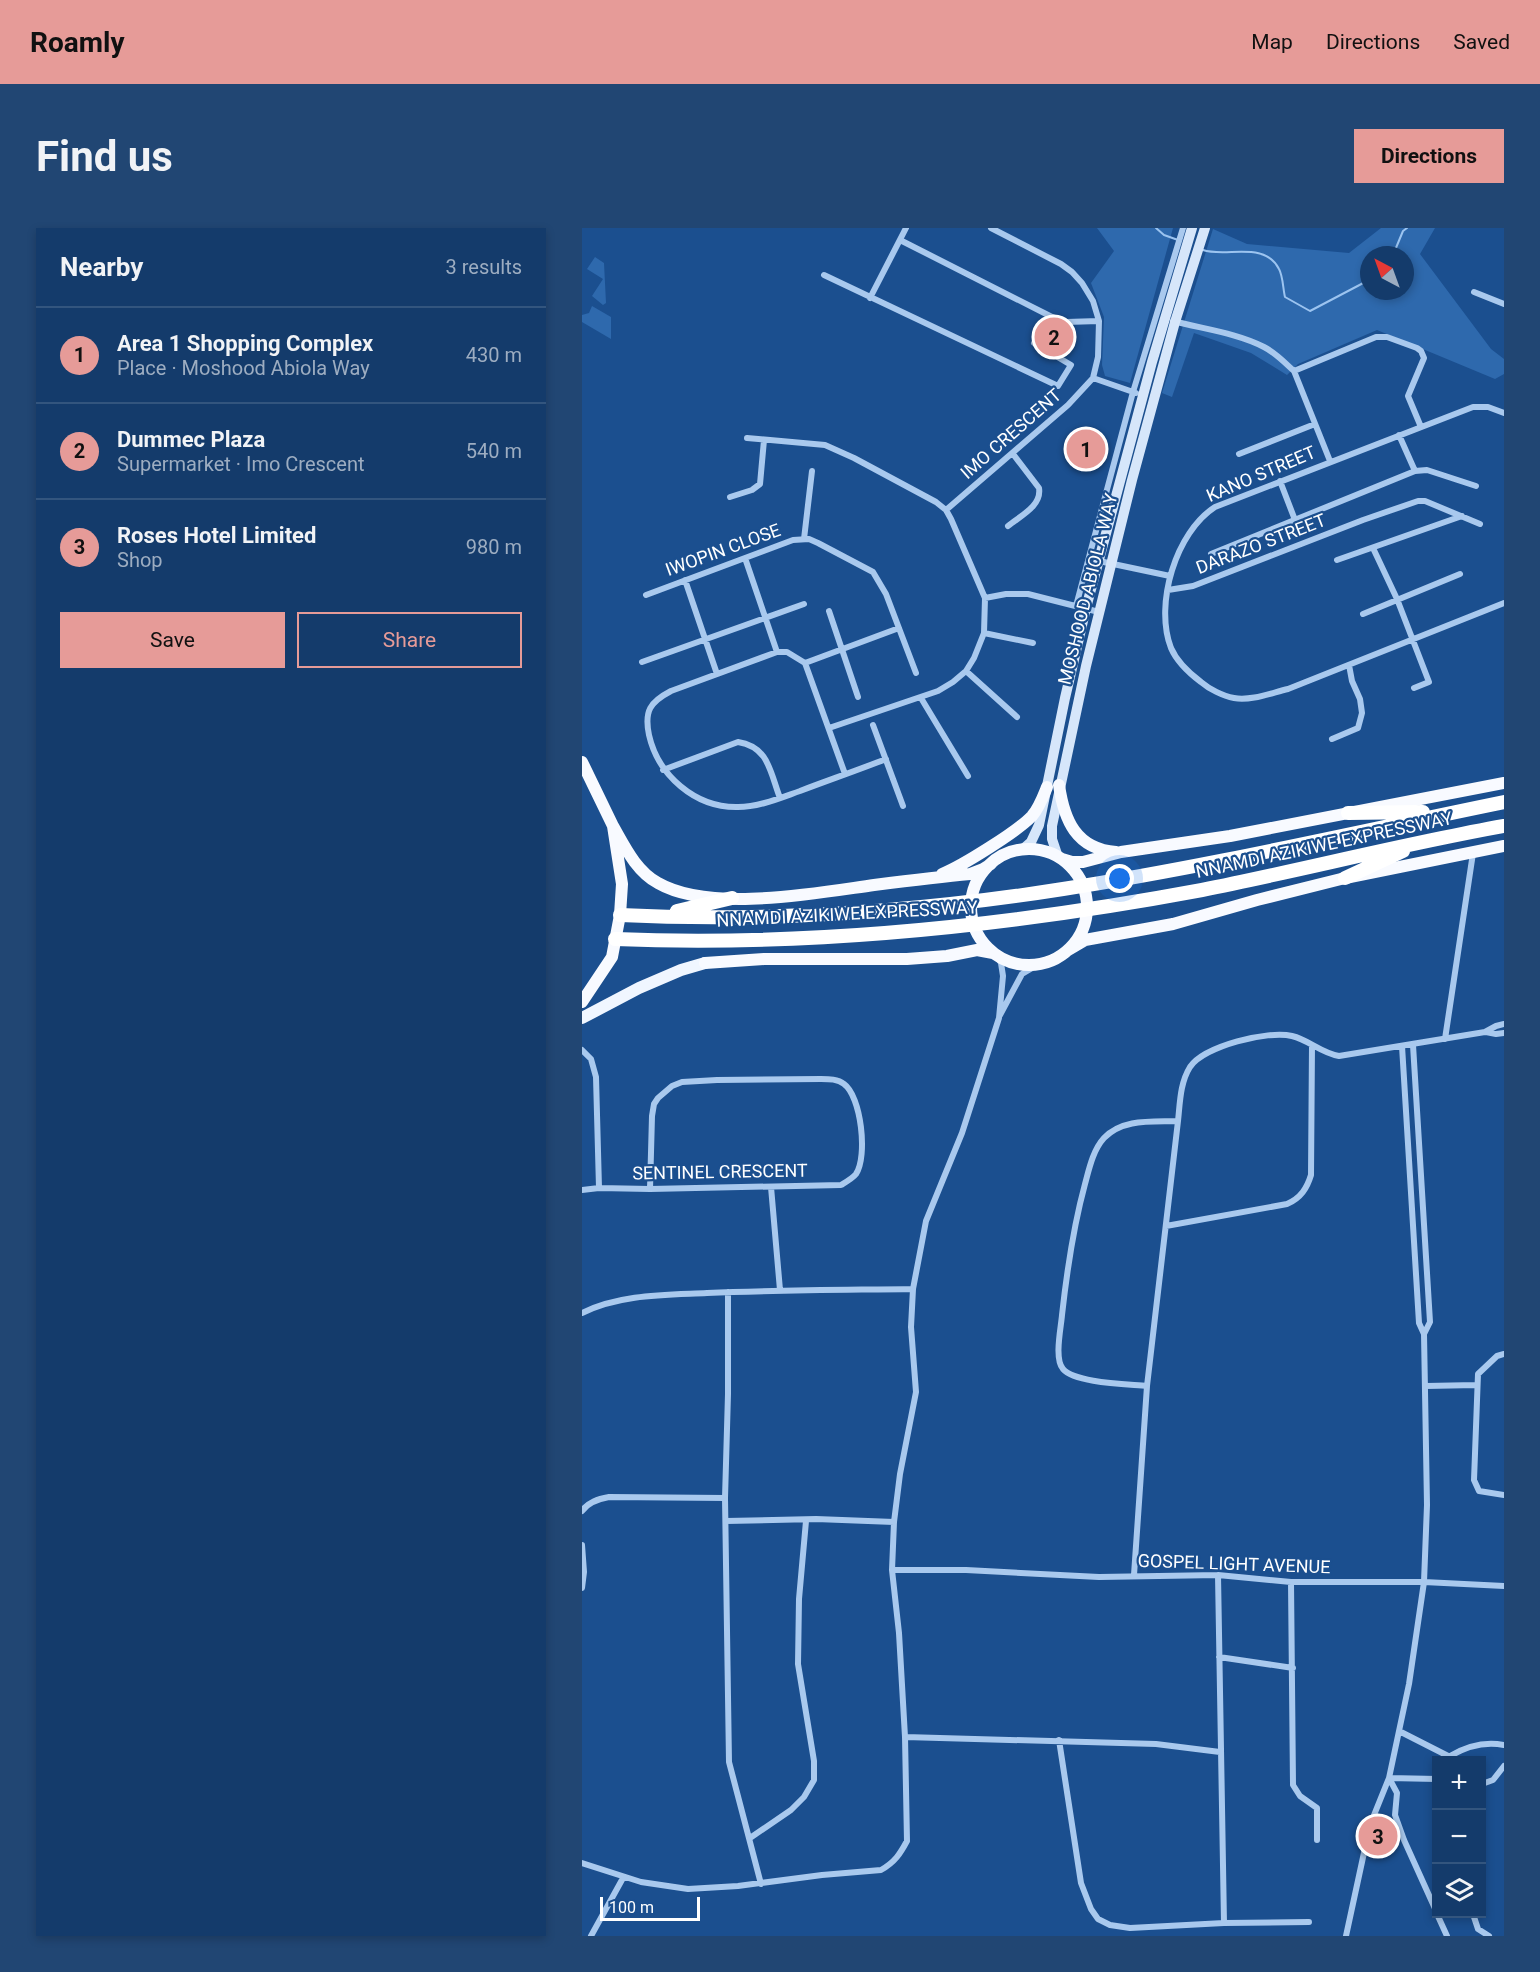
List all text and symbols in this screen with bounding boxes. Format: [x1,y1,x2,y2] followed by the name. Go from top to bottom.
[30,26,125,59] text: Roamly
[1251,30,1293,54] text: Map
[1326,30,1420,54] text: Directions
[1453,30,1510,54] text: Saved
[1354,129,1504,183] button: Directions
[36,132,173,181] text: Find us
[1360,246,1414,300] north arrow
[60,252,143,282] text: Nearby
[446,255,522,279] text: 3 results
[1034,314,1074,360] pin: 2
[117,331,373,356] text: Area 1 Shopping Complex
[74,343,85,367] text: 1
[466,343,522,367] text: 430 m
[117,356,370,380] text: Place · Moshood Abiola Way
[956,384,1065,483] street label: IMO CRESCENT
[1066,426,1106,472] pin: 1
[117,427,265,452] text: Dummec Plaza
[74,439,85,463] text: 2
[466,439,522,463] text: 540 m
[1203,441,1319,506] street label: KANO STREET
[117,452,365,476] text: Supermarket · Imo Crescent
[1054,491,1121,687] street label: MOSHOOD ABIOLA WAY
[1193,509,1329,578] street label: DARAZO STREET
[662,519,783,580] street label: IWOPIN CLOSE
[117,523,316,548] text: Roses Hotel Limited
[74,535,85,559] text: 3
[466,535,522,559] text: 980 m
[117,548,163,572] text: Shop
[60,612,285,668] button: Save
[297,612,522,668] button: Share
[1194,807,1454,882] street label: NNAMDI AZIKIWE EXPRESSWAY
[1105,864,1134,893] your location
[716,896,978,931] street label: NNAMDI AZIKIWE EXPRESSWAY
[632,1159,808,1184] street label: SENTINEL CRESCENT
[1137,1550,1331,1577] street label: GOSPEL LIGHT AVENUE
[1432,1756,1486,1918] map controls
[1432,1756,1486,1810] button: +
[1432,1810,1486,1864] button: −
[1358,1814,1398,1858] pin: 3
[1432,1864,1486,1918] button: layers
[600,1894,700,1922] scale bar
[609,1898,654,1917] text: 100 m

